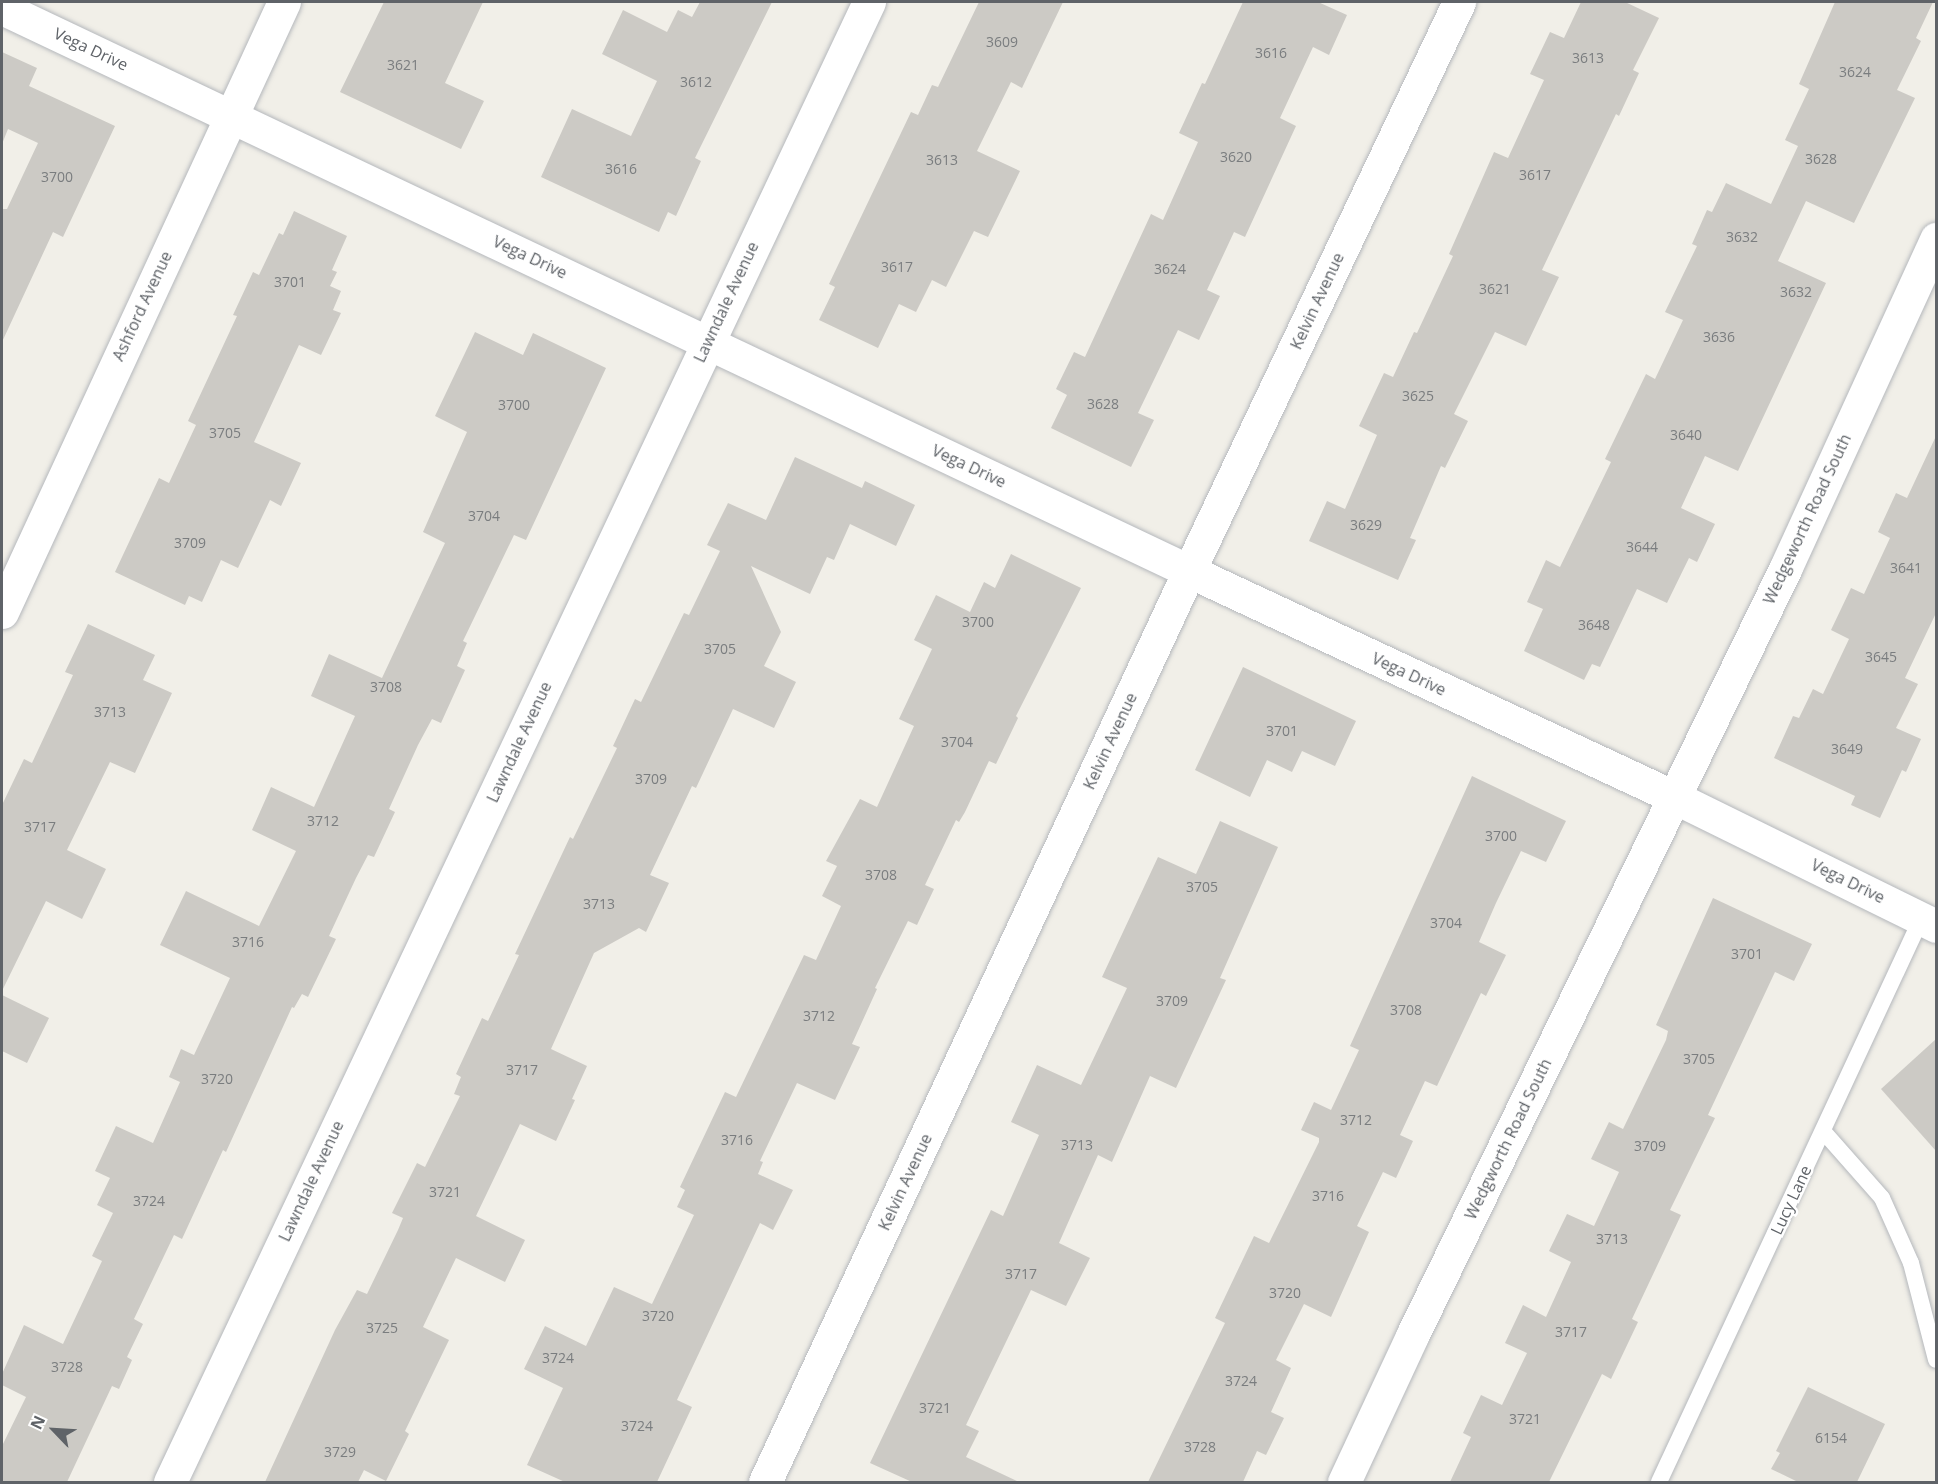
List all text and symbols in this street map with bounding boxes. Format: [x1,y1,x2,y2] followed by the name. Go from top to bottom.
[51,24,131,74] street label: Vega Drive
[986,34,1018,50] house number: 3609
[1255,45,1287,61] house number: 3616
[1572,50,1604,66] house number: 3613
[387,57,419,73] house number: 3621
[1839,64,1871,80] house number: 3624
[680,74,712,90] house number: 3612
[1220,149,1252,165] house number: 3620
[1805,151,1837,167] house number: 3628
[926,152,958,168] house number: 3613
[605,161,637,177] house number: 3616
[1519,167,1551,183] house number: 3617
[41,169,73,185] house number: 3700
[1726,229,1758,245] house number: 3632
[490,232,570,282] street label: Vega Drive
[690,239,762,365] street label: Lawndale Avenue
[108,248,176,364] street label: Ashford Avenue
[1286,250,1348,352] street label: Kelvin Avenue
[881,259,913,275] house number: 3617
[1154,261,1186,277] house number: 3624
[274,274,306,290] house number: 3701
[1479,281,1511,297] house number: 3621
[1780,284,1812,300] house number: 3632
[1703,329,1735,345] house number: 3636
[1402,388,1434,404] house number: 3625
[1087,396,1119,412] house number: 3628
[498,397,530,413] house number: 3700
[209,425,241,441] house number: 3705
[1670,427,1702,443] house number: 3640
[1759,431,1855,607] street label: Wedgeworth Road South
[929,441,1009,491] street label: Vega Drive
[468,508,500,524] house number: 3704
[1350,517,1382,533] house number: 3629
[174,535,206,551] house number: 3709
[1626,539,1658,555] house number: 3644
[1890,560,1922,576] house number: 3641
[962,614,994,630] house number: 3700
[1578,617,1610,633] house number: 3648
[704,641,736,657] house number: 3705
[1369,649,1449,699] street label: Vega Drive
[1865,649,1897,665] house number: 3645
[370,679,402,695] house number: 3708
[483,679,555,805] street label: Lawndale Avenue
[1079,690,1141,792] street label: Kelvin Avenue
[94,704,126,720] house number: 3713
[1266,723,1298,739] house number: 3701
[941,734,973,750] house number: 3704
[1831,741,1863,757] house number: 3649
[635,771,667,787] house number: 3709
[307,813,339,829] house number: 3712
[24,819,56,835] house number: 3717
[1485,828,1517,844] house number: 3700
[1808,855,1888,907] street label: Vega Drive
[865,867,897,883] house number: 3708
[1186,879,1218,895] house number: 3705
[583,896,615,912] house number: 3713
[1430,915,1462,931] house number: 3704
[232,934,264,950] house number: 3716
[1731,946,1763,962] house number: 3701
[1156,993,1188,1009] house number: 3709
[1390,1002,1422,1018] house number: 3708
[803,1008,835,1024] house number: 3712
[1683,1051,1715,1067] house number: 3705
[1461,1055,1555,1223] street label: Wedgworth Road South
[506,1062,538,1078] house number: 3717
[201,1071,233,1087] house number: 3720
[1340,1112,1372,1128] house number: 3712
[275,1118,347,1244] street label: Lawndale Avenue
[874,1131,936,1233] street label: Kelvin Avenue
[721,1132,753,1148] house number: 3716
[1061,1137,1093,1153] house number: 3713
[1634,1138,1666,1154] house number: 3709
[1767,1162,1815,1238] street label: Lucy Lane
[429,1184,461,1200] house number: 3721
[1312,1188,1344,1204] house number: 3716
[133,1193,165,1209] house number: 3724
[1596,1231,1628,1247] house number: 3713
[1005,1266,1037,1282] house number: 3717
[1269,1285,1301,1301] house number: 3720
[642,1308,674,1324] house number: 3720
[366,1320,398,1336] house number: 3725
[1555,1324,1587,1340] house number: 3717
[542,1350,574,1366] house number: 3724
[51,1359,83,1375] house number: 3728
[1225,1373,1257,1389] house number: 3724
[24,1400,84,1460] north arrow
[919,1400,951,1416] house number: 3721
[1509,1411,1541,1427] house number: 3721
[25,1412,50,1433] text: N
[621,1418,653,1434] house number: 3724
[1815,1430,1847,1446] house number: 6154
[1184,1439,1216,1455] house number: 3728
[324,1444,356,1460] house number: 3729

